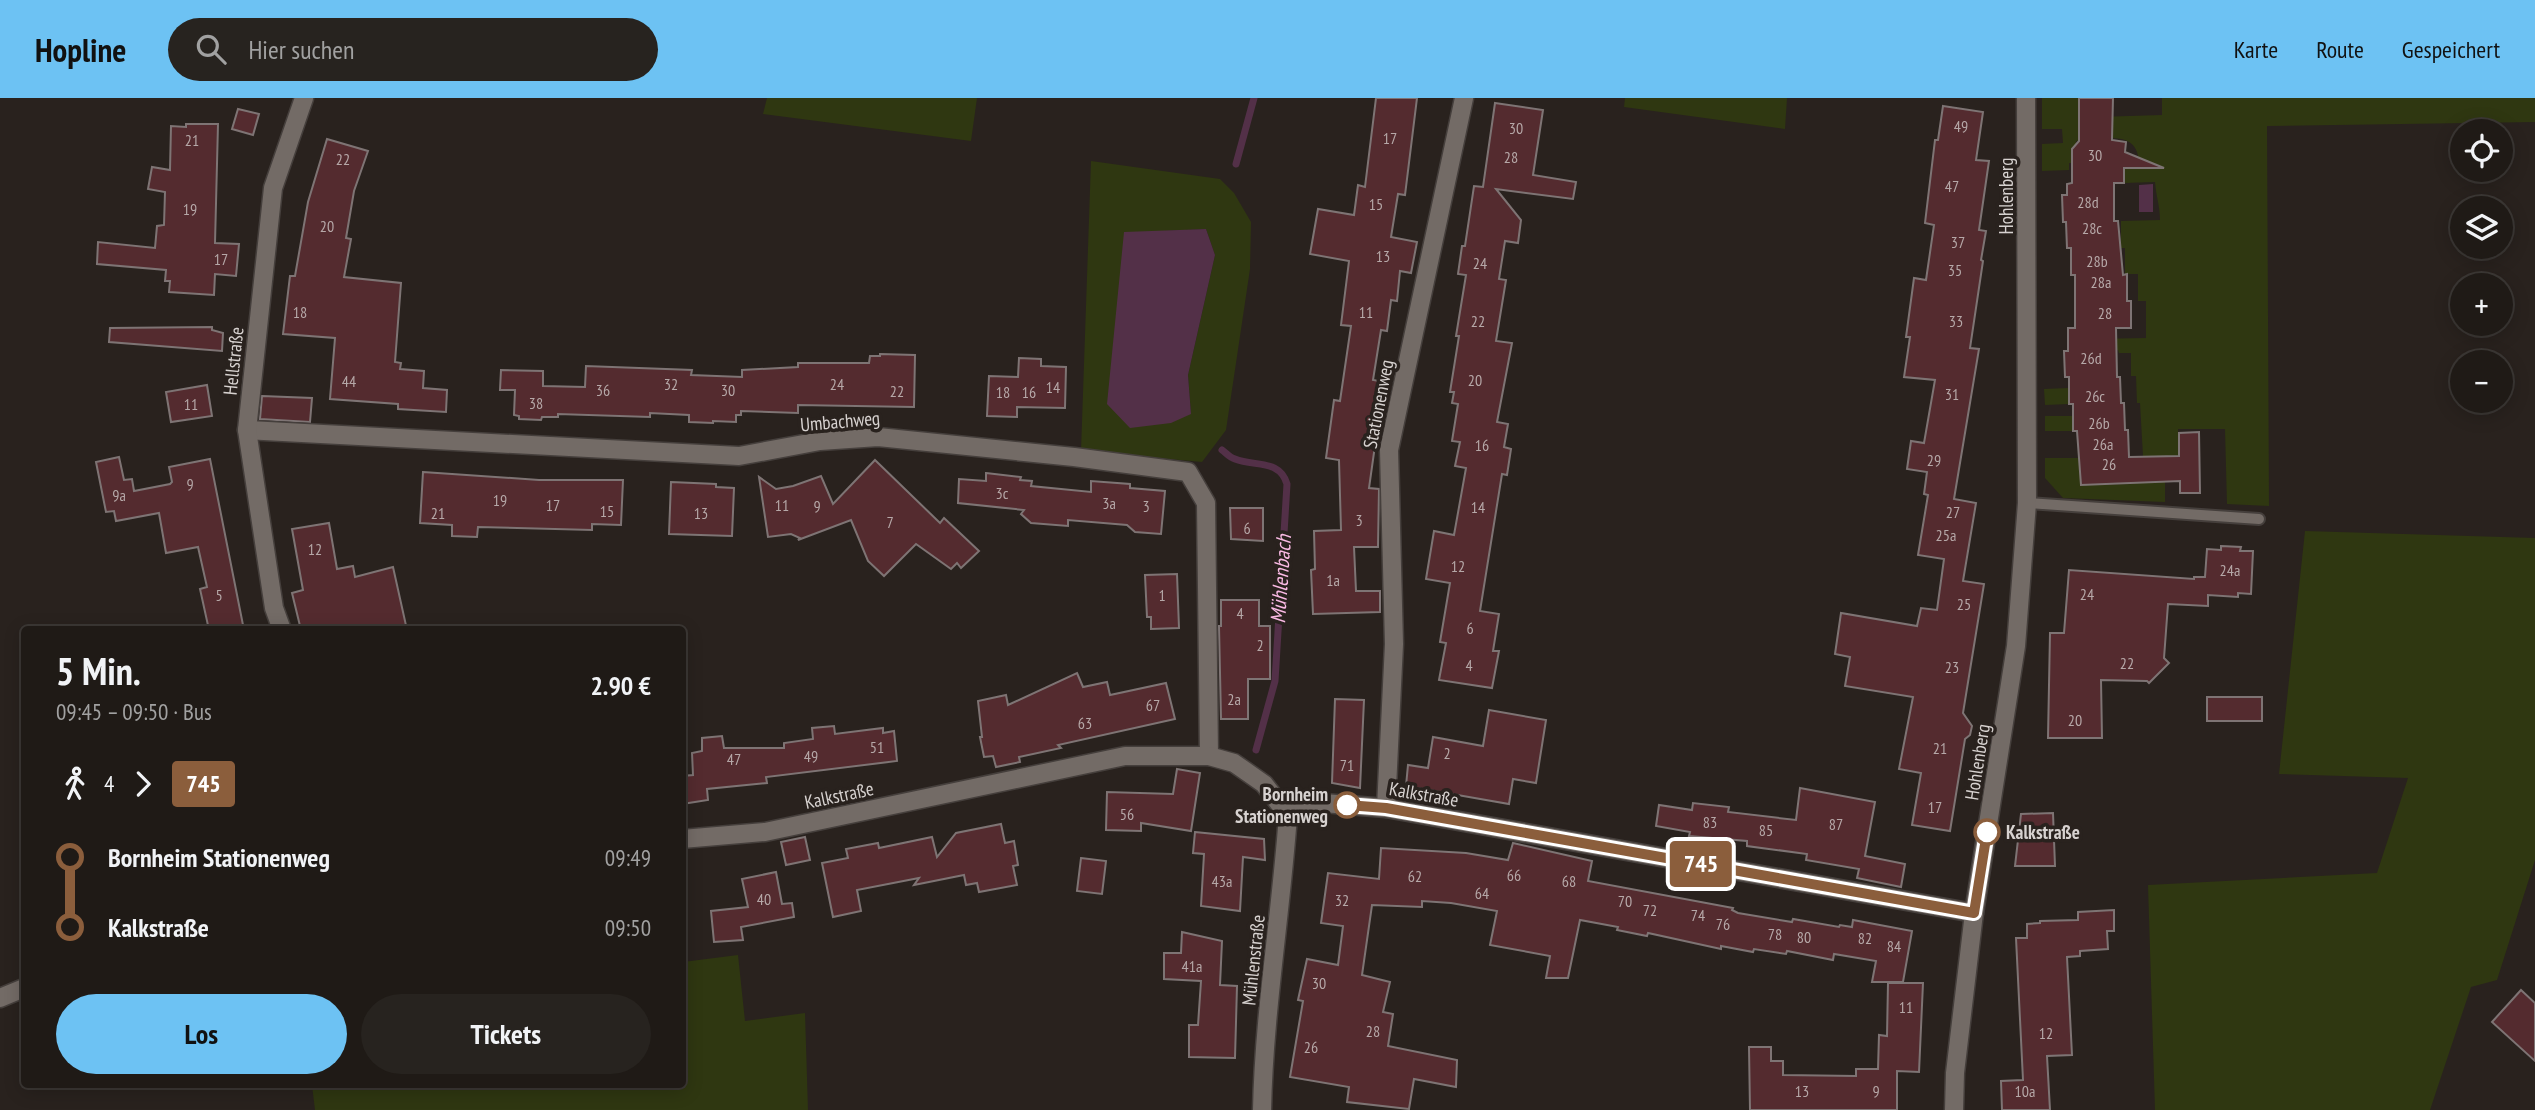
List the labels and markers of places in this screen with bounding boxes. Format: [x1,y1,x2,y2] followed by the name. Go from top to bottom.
[1235,782,1328,828] place label: Bornheim Stationenweg
[1334,792,1360,818] marker: Bornheim Stationenweg
[1974,819,2000,845] marker: Kalkstraße
[2006,820,2080,844] place label: Kalkstraße

